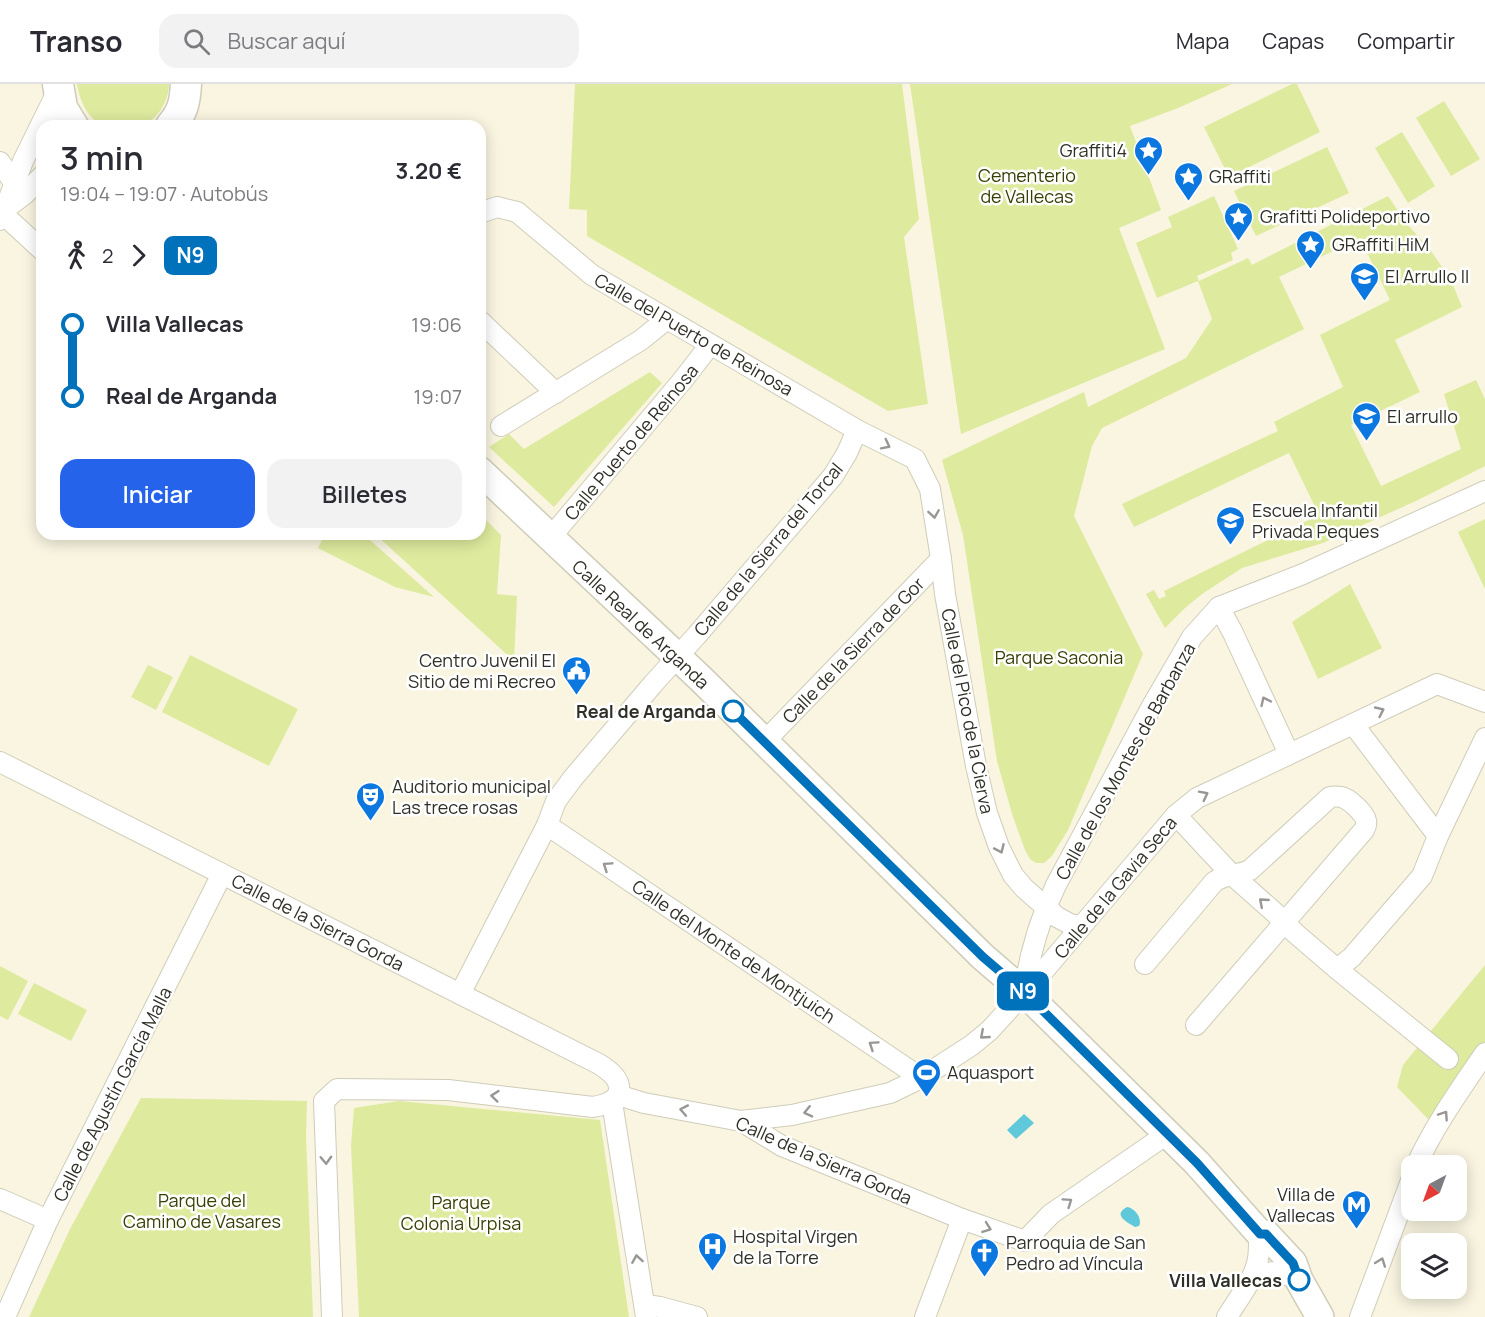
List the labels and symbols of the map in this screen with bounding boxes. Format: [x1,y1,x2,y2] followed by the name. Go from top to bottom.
[1132,134,1164,176] place icon: Graffiti4
[1060,138,1127,162] place label: Graffiti4
[1172,160,1204,202] place icon: GRaffiti
[978,163,1076,208] park label: Cementerio de Vallecas
[1209,164,1271,188] place label: GRaffiti
[1223,200,1255,242] place icon: Grafitti Polideportivo
[1260,204,1430,228] place label: Grafitti Polideportivo
[1295,228,1327,270] place icon: GRaffiti HiM
[1332,232,1429,256] place label: GRaffiti HiM
[1348,260,1380,302] school or university icon: El Arrullo II
[1385,264,1469,288] place label: El Arrullo II
[590,267,798,401] street label: Calle del Puerto de Reinosa
[559,359,703,525] street label: Calle Puerto de Reinosa
[1350,400,1382,442] school or university icon: El arrullo
[1387,404,1458,428] place label: El arrullo
[880,438,890,449] one-way arrow
[688,457,848,641] street label: Calle de la Sierra del Torcal
[1252,498,1379,543] place label: Escuela Infantil Privada Peques
[1215,504,1247,546] school or university icon: Escuela Infantil Privada Peques
[928,510,940,519] one-way arrow
[567,554,715,694] street label: Calle Real de Arganda
[777,571,930,728] street label: Calle de la Sierra de Gor
[936,606,1000,816] street label: Calle del Pico de la Cierva
[1050,638,1200,884] street label: Calle de los Montes de Barbanza
[995,645,1123,669] park label: Parque Saconia
[408,648,556,693] place label: Centro Juvenil El Sitio de mi Recreo
[561,654,593,696] public building icon: Centro Juvenil El Sitio de mi Recreo
[1261,696,1273,707] one-way arrow
[576,699,716,723] place label: Real de Arganda
[722,700,744,722] marker: Real de Arganda
[1374,707,1385,719] one-way arrow
[392,774,551,819] place label: Auditorio municipal Las trece rosas
[355,780,387,822] theatre icon: Auditorio municipal Las trece rosas
[1198,791,1208,802] one-way arrow
[1048,811,1182,963] street label: Calle de la Gavia Seca
[993,843,1005,854] one-way arrow
[603,861,613,873] one-way arrow
[228,868,408,976] street label: Calle de la Sierra Gorda
[628,874,840,1028] street label: Calle del Monte de Montjuich
[1259,898,1269,909] one-way arrow
[996,972,1050,1010] line badge: N9
[47,982,177,1206] street label: Calle de Agustín García Malla
[980,1028,991,1039] one-way arrow
[869,1041,879,1053] one-way arrow
[910,1056,942,1098] sports icon: Aquasport
[947,1060,1034,1084] place label: Aquasport
[491,1090,500,1103] one-way arrow
[679,1104,689,1117] one-way arrow
[803,1104,813,1117] one-way arrow
[732,1110,916,1210] street label: Calle de la Sierra Gorda
[1437,1110,1448,1121] one-way arrow
[319,1155,332,1164] one-way arrow
[1401,1155,1467,1221] north arrow
[1267,1182,1335,1227] place label: Villa de Vallecas
[123,1188,281,1233] park label: Parque del Camino de Vasares
[1340,1188,1372,1230] metro station icon: Villa de Vallecas
[401,1190,521,1235] park label: Parque Colonia Urpisa
[1061,1198,1072,1209] one-way arrow
[981,1220,992,1233] one-way arrow
[733,1224,858,1269] place label: Hospital Virgen de la Torre
[696,1230,728,1272] hospital icon: Hospital Virgen de la Torre
[1006,1230,1146,1275] place label: Parroquia de San Pedro ad Víncula
[969,1236,1001,1278] church icon: Parroquia de San Pedro ad Víncula
[631,1255,644,1265] one-way arrow
[1373,1257,1386,1268] one-way arrow
[1169,1268,1282,1292] place label: Villa Vallecas
[1288,1269,1310,1291] marker: Villa Vallecas

